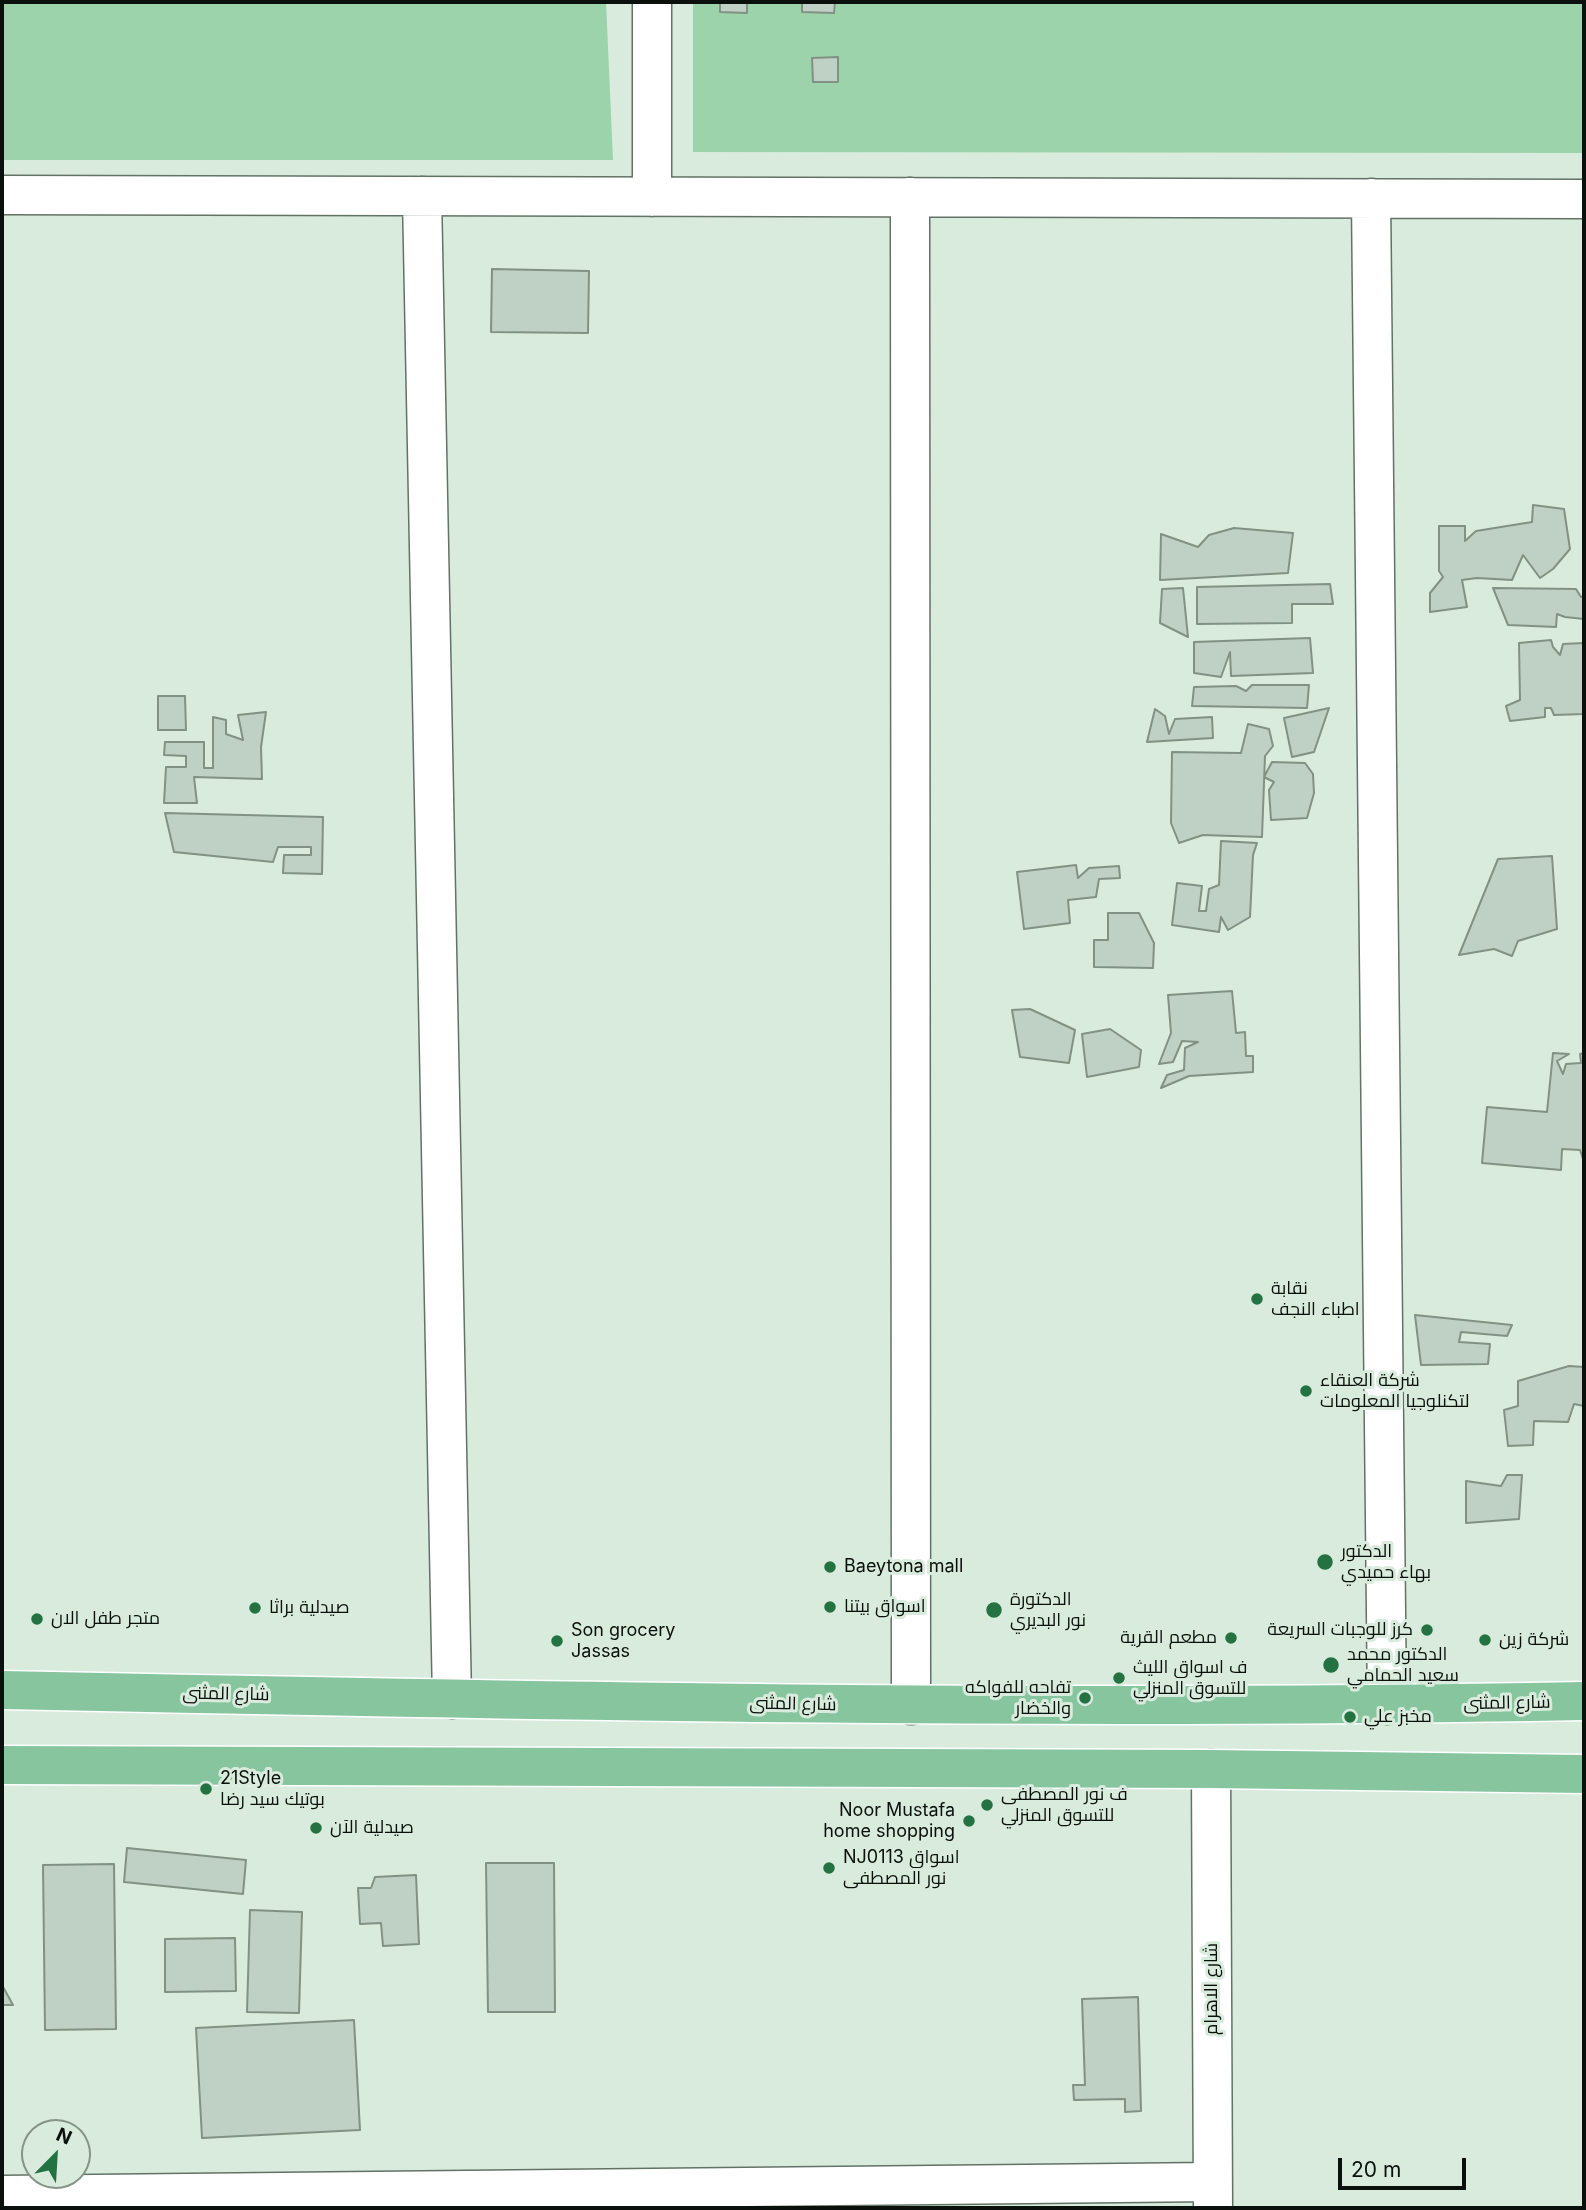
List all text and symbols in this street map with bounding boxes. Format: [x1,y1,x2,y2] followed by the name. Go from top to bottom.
[1271,1278,1360,1320] place label: نقابة اطباء النجف
[1249,1291,1265,1307] marker: نقابة اطباء النجف
[1320,1370,1469,1412] place label: شركة العنقاء لتكنلوجيا المعلومات
[1298,1383,1314,1399] marker: شركة العنقاء لتكنلوجيا المعلومات
[1341,1541,1431,1584] place label: الدكتور بهاء حميدي
[1315,1552,1335,1572] marker: الدكتور بهاء حميدي
[844,1556,963,1578] place label: Baeytona mall
[822,1559,838,1575] marker: Baeytona mall
[1010,1589,1086,1632] place label: الدكتورة نور البديري
[844,1596,926,1618] place label: اسواق بيتنا
[269,1597,350,1619] place label: صيدلية براثا
[822,1599,838,1615] marker: اسواق بيتنا
[247,1600,263,1616] marker: صيدلية براثا
[984,1600,1004,1620] marker: الدكتورة نور البديري
[51,1608,160,1630] place label: متجر طفل الان
[29,1611,45,1627] marker: متجر طفل الان
[1267,1619,1413,1641] place label: كرز للوجبات السريعة
[571,1620,675,1662] place label: Son grocery Jassas
[1419,1622,1435,1638] marker: كرز للوجبات السريعة
[1120,1627,1217,1649] place label: مطعم القرية
[1499,1629,1569,1651] place label: شركة زين
[1223,1630,1239,1646] marker: مطعم القرية
[1477,1632,1493,1648] marker: شركة زين
[549,1633,565,1649] marker: Son grocery Jassas
[1347,1644,1459,1686] place label: الدكتور محمد سعيد الحمامي
[1321,1655,1341,1675] marker: الدكتور محمد سعيد الحمامي
[1133,1657,1248,1700] place label: ف اسواق الليث للتسوق المنزلي
[1111,1670,1127,1686] marker: ف اسواق الليث للتسوق المنزلي
[965,1677,1071,1720] place label: تفاحه للفواكه والخضار
[182,1682,270,1706] street label: شارع المثنى
[1077,1690,1093,1706] marker: تفاحه للفواكه والخضار
[1463,1691,1551,1715] street label: شارع المثنى
[749,1692,837,1716] street label: شارع المثنى
[1364,1706,1432,1728] place label: مخبز علي
[1342,1709,1358,1725] marker: مخبز علي
[220,1768,325,1810] place label: 21Style بوتيك سيد رضا
[198,1781,214,1797] marker: 21Style بوتيك سيد رضا
[1001,1784,1128,1826] place label: ف نور المصطفى للتسوق المنزلي
[979,1797,995,1813] marker: ف نور المصطفى للتسوق المنزلي
[823,1800,955,1842] place label: Noor Mustafa home shopping
[961,1813,977,1829] marker: Noor Mustafa home shopping
[330,1817,414,1839] place label: صيدلية الآن
[308,1820,324,1836] marker: صيدلية الآن
[843,1847,960,1890] place label: NJ0113 اسواق نور المصطفى
[821,1860,837,1876] marker: NJ0113 اسواق نور المصطفى
[1201,1943,1223,2035] street label: شارع الاهرام
[21,2119,91,2189] north arrow
[53,2123,75,2150] text: N
[1341,2144,1469,2188] scale bar
[1351,2157,1401,2182] text: 20 m

